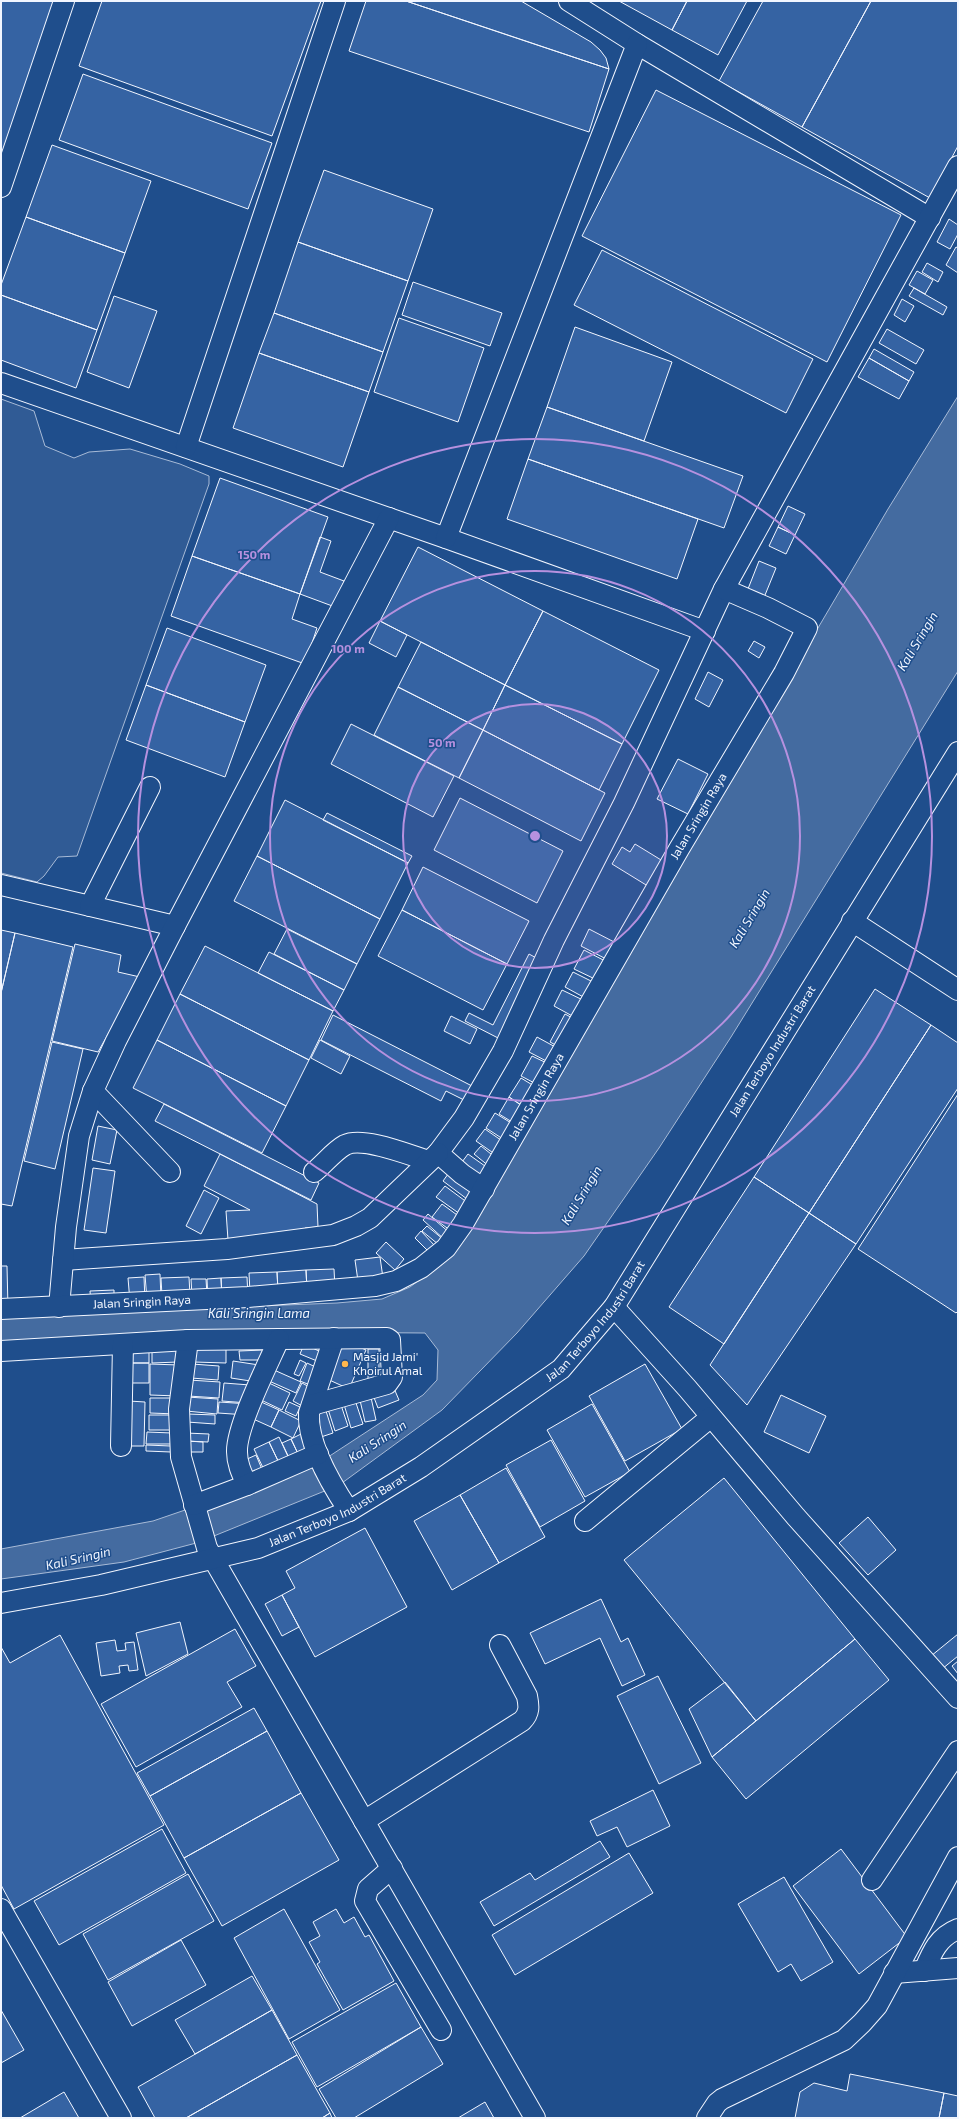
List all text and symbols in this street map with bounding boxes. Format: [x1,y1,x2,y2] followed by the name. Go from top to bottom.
[238,547,270,561] text: 150 m
[893,608,941,674] water label: Kali Sringin
[331,641,365,655] text: 100 m
[428,735,456,749] text: 50 m
[667,770,729,861] street label: Jalan Sringin Raya
[528,829,542,843] centre of rings
[725,885,773,951] water label: Kali Sringin
[726,982,818,1119] street label: Jalan Terboyo Industri Barat
[505,1050,566,1142] street label: Jalan Sringin Raya
[557,1162,605,1228] water label: Kali Sringin
[542,1258,647,1384] street label: Jalan Terboyo Industri Barat
[92,1292,191,1311] street label: Jalan Sringin Raya
[208,1305,310,1321] water label: Kali Sringin Lama
[353,1349,423,1377] place label: Masjid Jami' Khoirul Amal
[340,1359,350,1369] marker: Masjid Jami' Khoirul Amal
[345,1416,409,1466] water label: Kali Sringin
[266,1470,409,1549] street label: Jalan Terboyo Industri Barat
[44,1543,112,1573] water label: Kali Sringin

